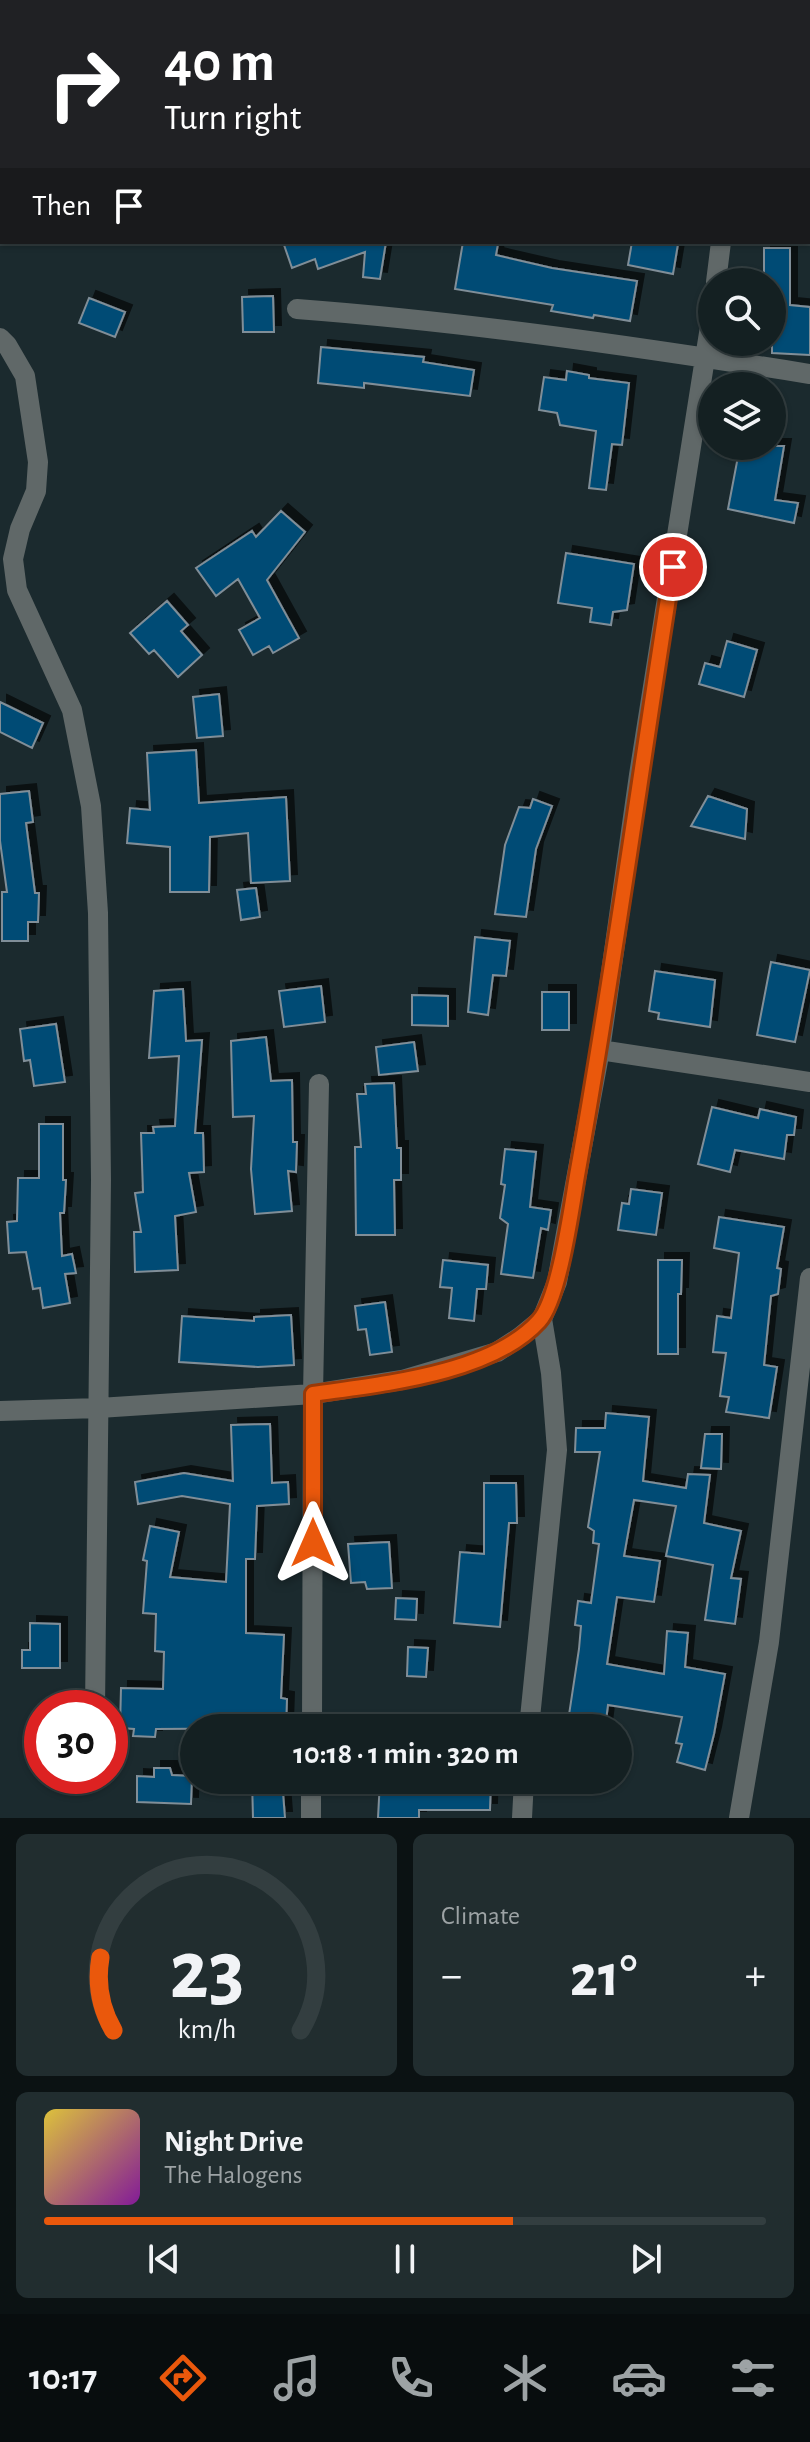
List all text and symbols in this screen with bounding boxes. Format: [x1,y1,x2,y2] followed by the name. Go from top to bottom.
[32,32,136,136] icon: right
[164,35,275,91] text: 40 m
[164,100,301,136] text: Turn right
[107,184,151,228] icon: arrive
[32,191,91,221] text: Then
[698,268,786,460] map controls
[698,268,786,356] button: search
[698,372,786,460] button: layers
[639,533,707,601] pin
[651,545,695,589] icon: arrive
[271,1501,355,1585] position arrow
[24,1690,128,1794] speed limit sign: 30
[293,1739,519,1769] text: 10:18 · 1 min · 320 m
[441,1903,520,1929] text: Climate
[169,1930,244,2014] text: 23
[570,1947,637,2007] text: 21°
[441,1954,462,1998] text: −
[745,1954,766,1998] text: +
[177,2015,236,2044] text: km/h
[164,2127,303,2157] text: Night Drive
[164,2162,302,2188] text: The Halogens
[142,2237,186,2281] icon: previous
[383,2237,427,2281] icon: pause
[624,2237,668,2281] icon: next
[155,2350,211,2406] icon: directions
[269,2350,325,2406] icon: music
[383,2350,439,2406] icon: phone
[497,2350,553,2406] icon: climate
[611,2350,667,2406] icon: car
[725,2350,781,2406] icon: filters
[29,2360,97,2396] text: 10:17

